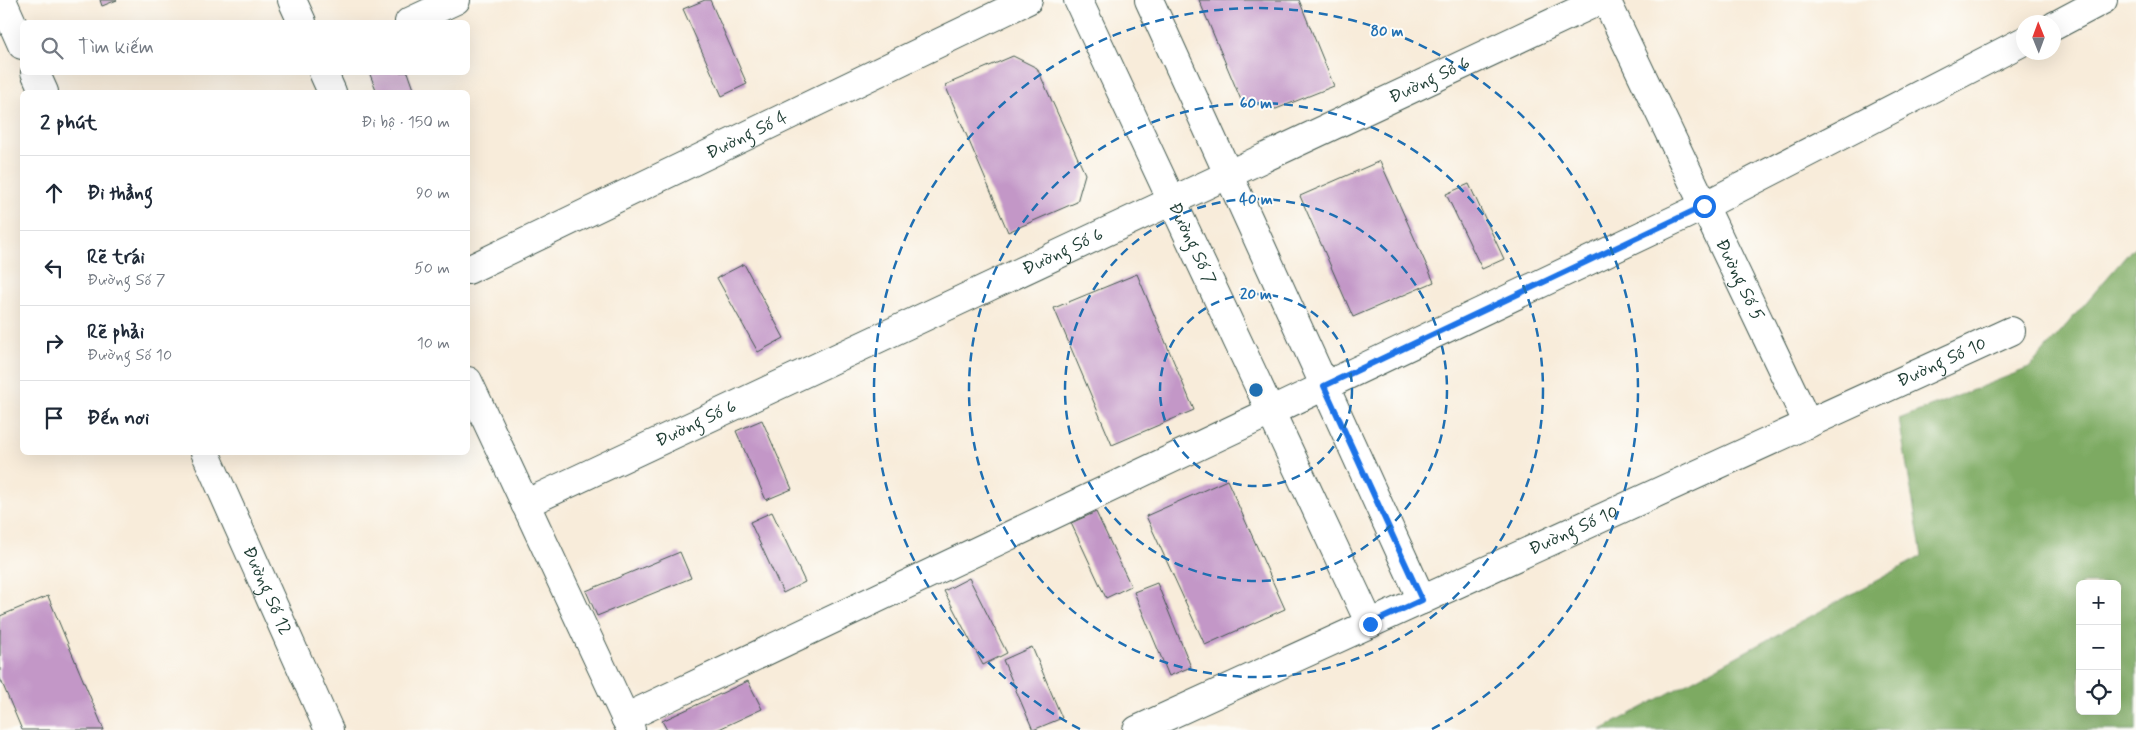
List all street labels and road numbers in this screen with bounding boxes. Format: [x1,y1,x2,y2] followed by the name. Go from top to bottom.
[1385,51,1474,110] street label: Đường Số 6
[702,105,792,165] street label: Đường Số 4
[1162,199,1222,289] street label: Đường Số 7
[1019,223,1107,281] street label: Đường Số 6
[1710,235,1769,325] street label: Đường Số 5
[1894,332,1991,393] street label: Đường Số 10
[652,395,741,453] street label: Đường Số 6
[1525,500,1622,561] street label: Đường Số 10
[237,543,297,639] street label: Đường Số 12

